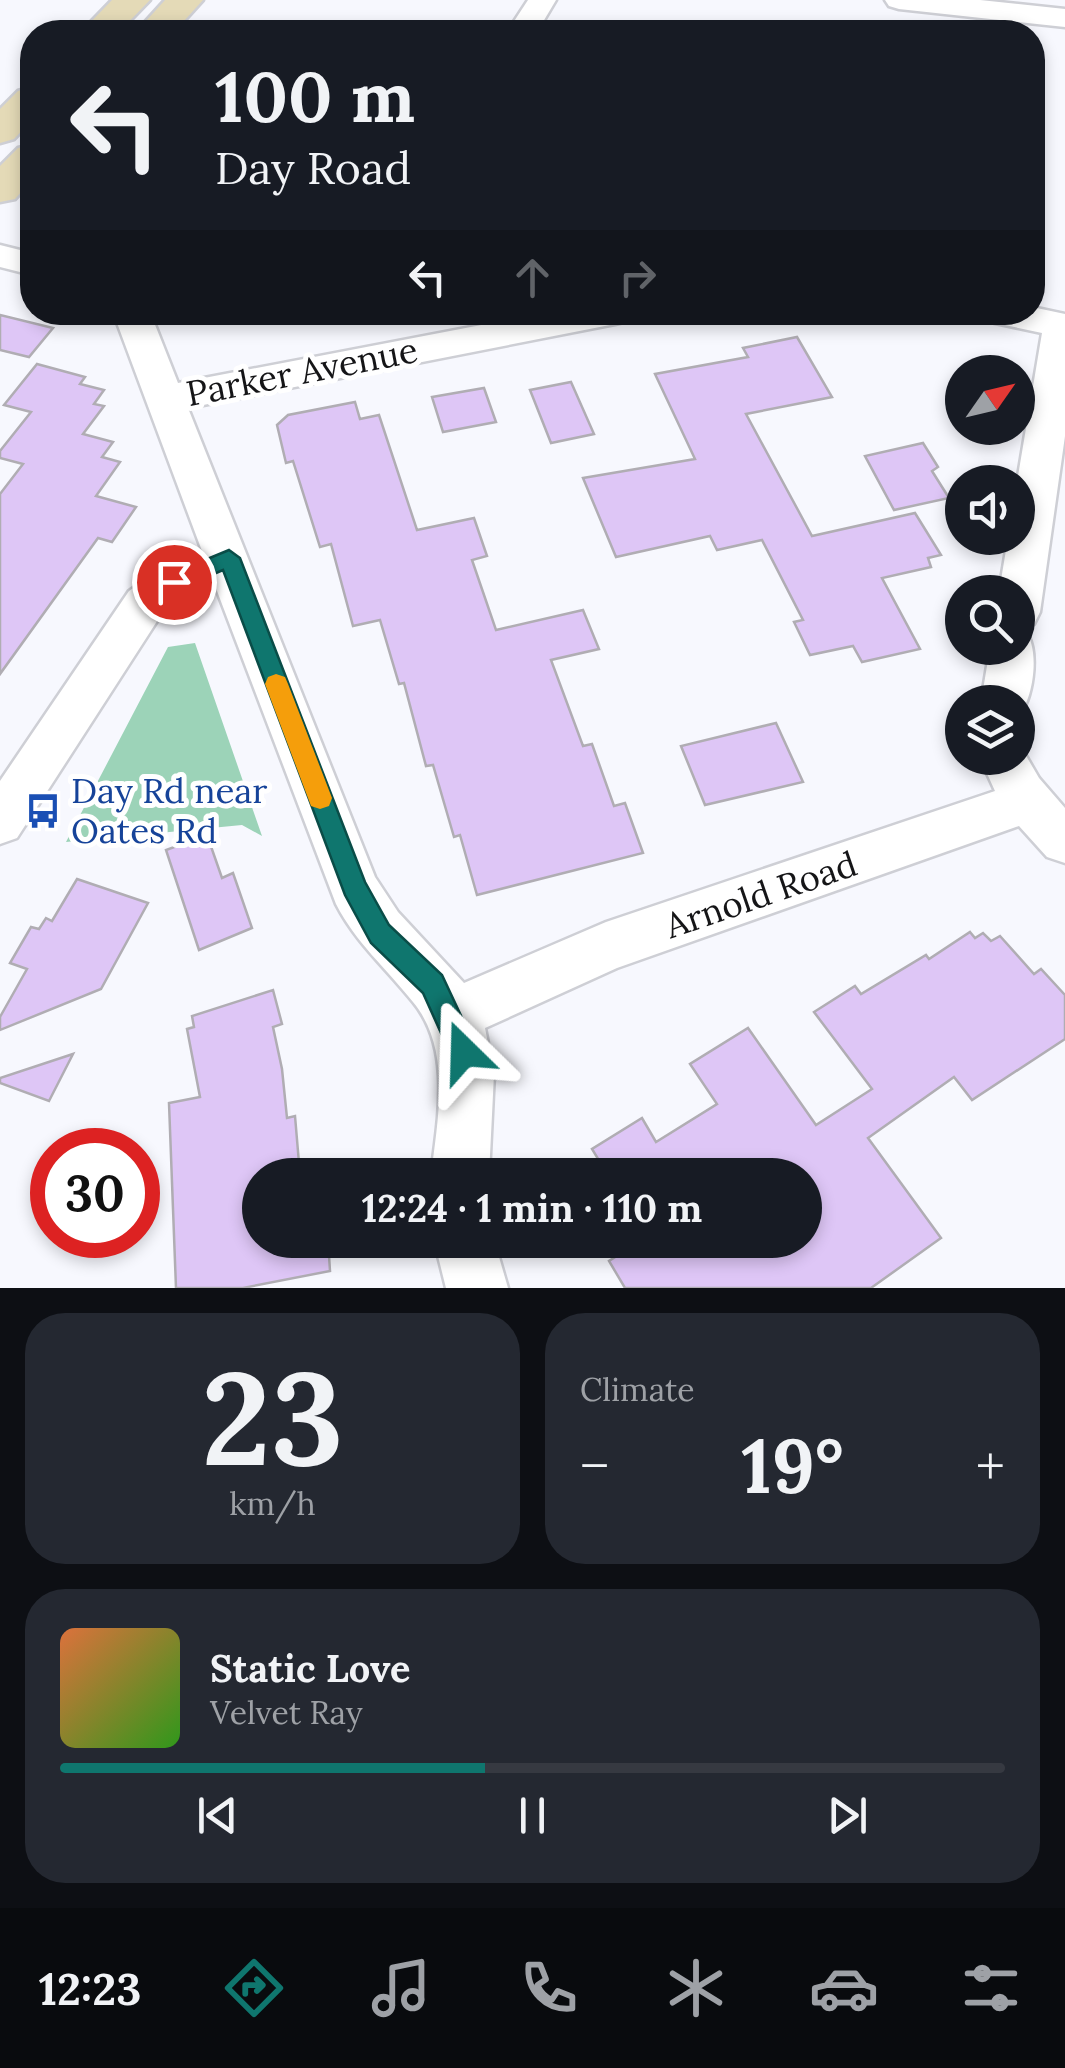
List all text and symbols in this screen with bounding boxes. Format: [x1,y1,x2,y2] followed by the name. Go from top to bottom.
[215,52,415,141] text: 100 m
[50,60,180,190] icon: left
[215,139,411,196] text: Day Road
[400,250,455,305] icon: left
[505,250,560,305] icon: ahead
[610,250,665,305] icon: right
[182,327,421,416] street label: Parker Avenue
[945,355,1035,445] north arrow
[945,355,1035,775] map controls
[945,465,1035,555] button: sound
[132,540,217,625] pin
[147,555,202,610] icon: arrive
[945,575,1035,665] button: search
[945,685,1035,775] button: layers
[71,768,268,853] place label: Day Rd near Oates Rd
[24,792,62,830] bus stop icon: Day Rd near Oates Rd
[658,841,863,949] street label: Arnold Road
[412,1000,516,1104] position arrow
[30,1128,160,1258] speed limit sign: 30
[362,1184,702,1232] text: 12:24 · 1 min · 110 m
[201,1334,344,1501] text: 23
[580,1369,695,1410] text: Climate
[741,1418,844,1514] text: 19°
[580,1431,609,1501] text: −
[976,1431,1005,1501] text: +
[229,1483,316,1524] text: km/h
[210,1644,410,1692] text: Static Love
[210,1692,363,1733] text: Velvet Ray
[190,1788,245,1843] icon: previous
[505,1788,560,1843] icon: pause
[820,1788,875,1843] icon: next
[219,1953,289,2023] icon: directions
[366,1953,436,2023] icon: music
[514,1953,584,2023] icon: phone
[661,1953,731,2023] icon: climate
[809,1953,879,2023] icon: car
[956,1953,1026,2023] icon: filters
[39,1960,141,2017] text: 12:23

